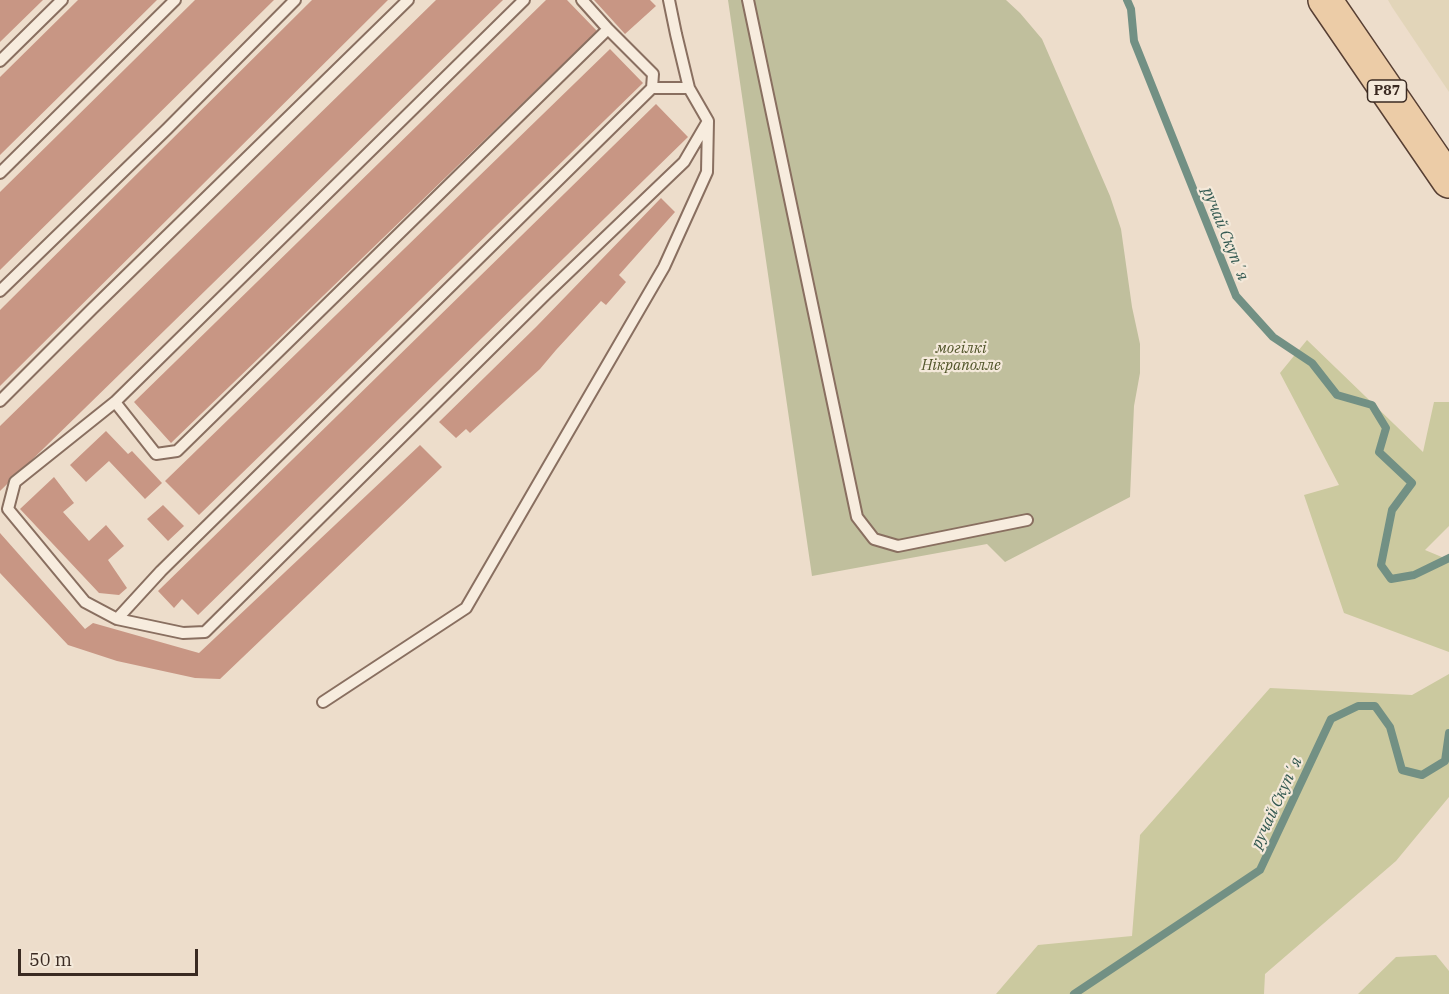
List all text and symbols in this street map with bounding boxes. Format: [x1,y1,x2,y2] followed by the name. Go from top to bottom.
[1368,80,1406,102] road number: Р87
[1198,185,1252,283] water label: ручай Скупʼя
[921,340,1001,375] park label: могілкі Нікраполле
[1247,754,1307,852] water label: ручай Скупʼя
[21,937,201,975] scale bar
[29,948,72,971] text: 50 m

